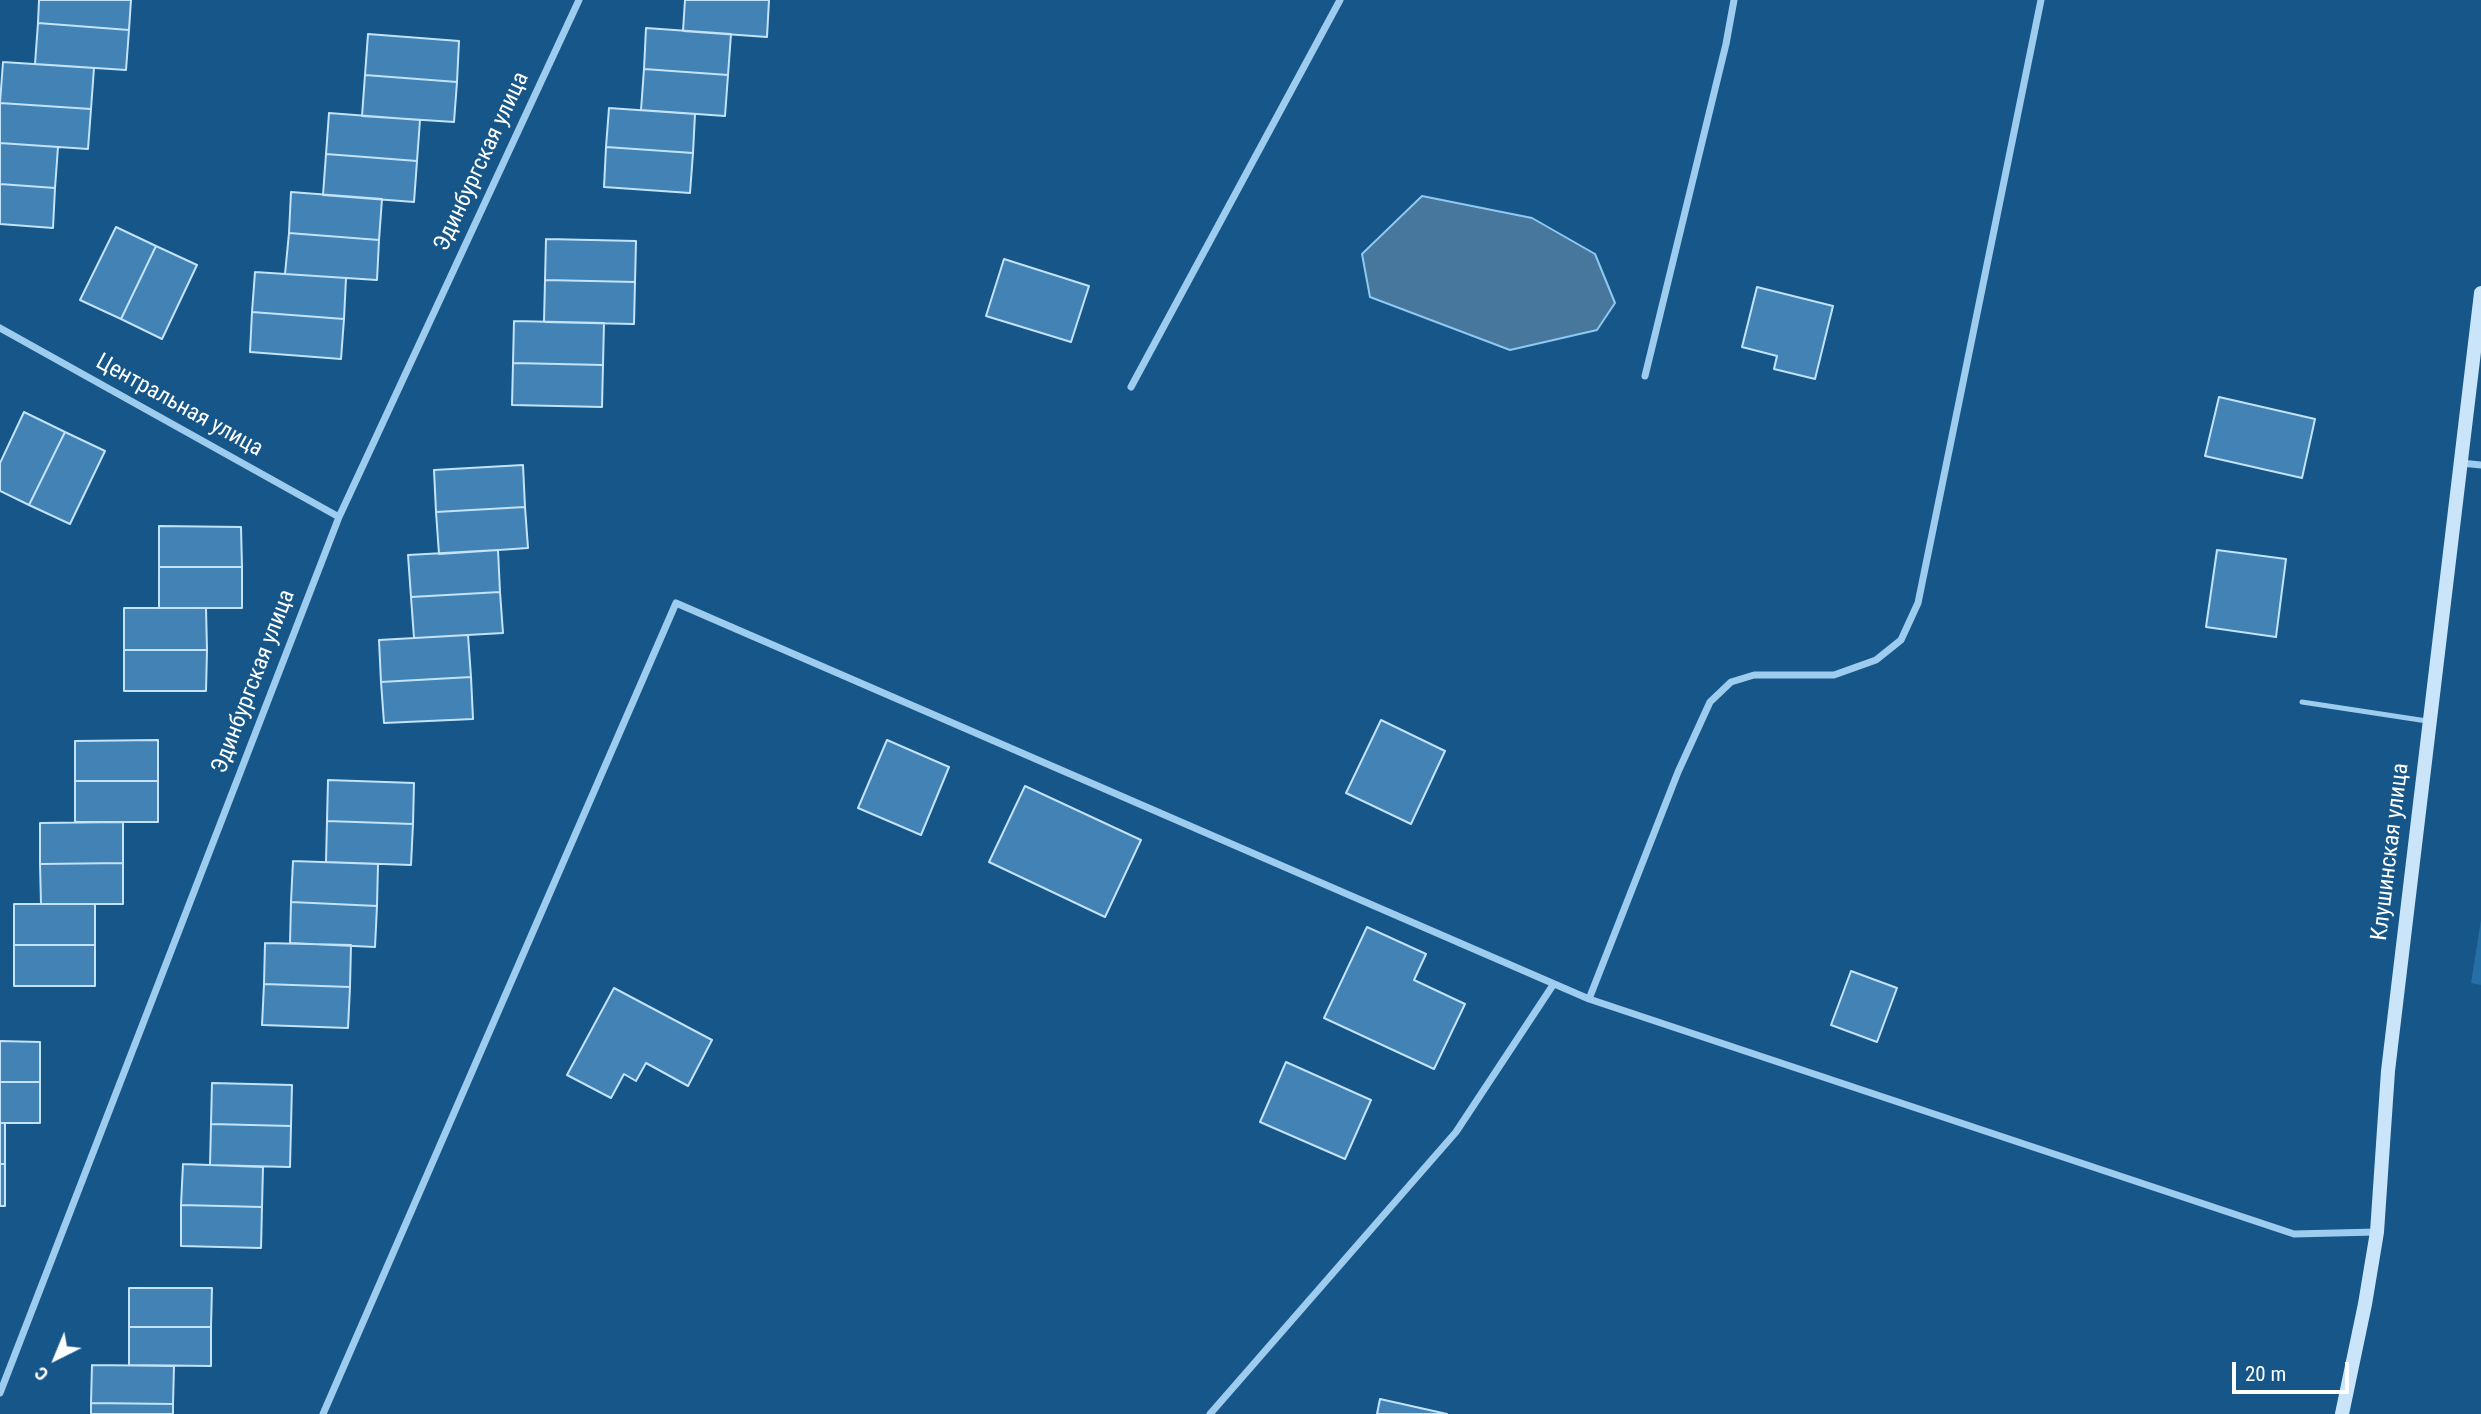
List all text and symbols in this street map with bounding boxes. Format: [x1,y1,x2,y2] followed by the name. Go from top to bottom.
[428,68,536,256] street label: Эдинбургская улица
[91,349,267,463] street label: Центральная улица
[206,586,302,778] street label: Эдинбургская улица
[2366,762,2416,942] street label: Клушинская улица
[21,1323,91,1393] north arrow
[2236,1348,2353,1392] scale bar
[30,1362,53,1386] text: С
[2245,1362,2286,1386] text: 20 m

